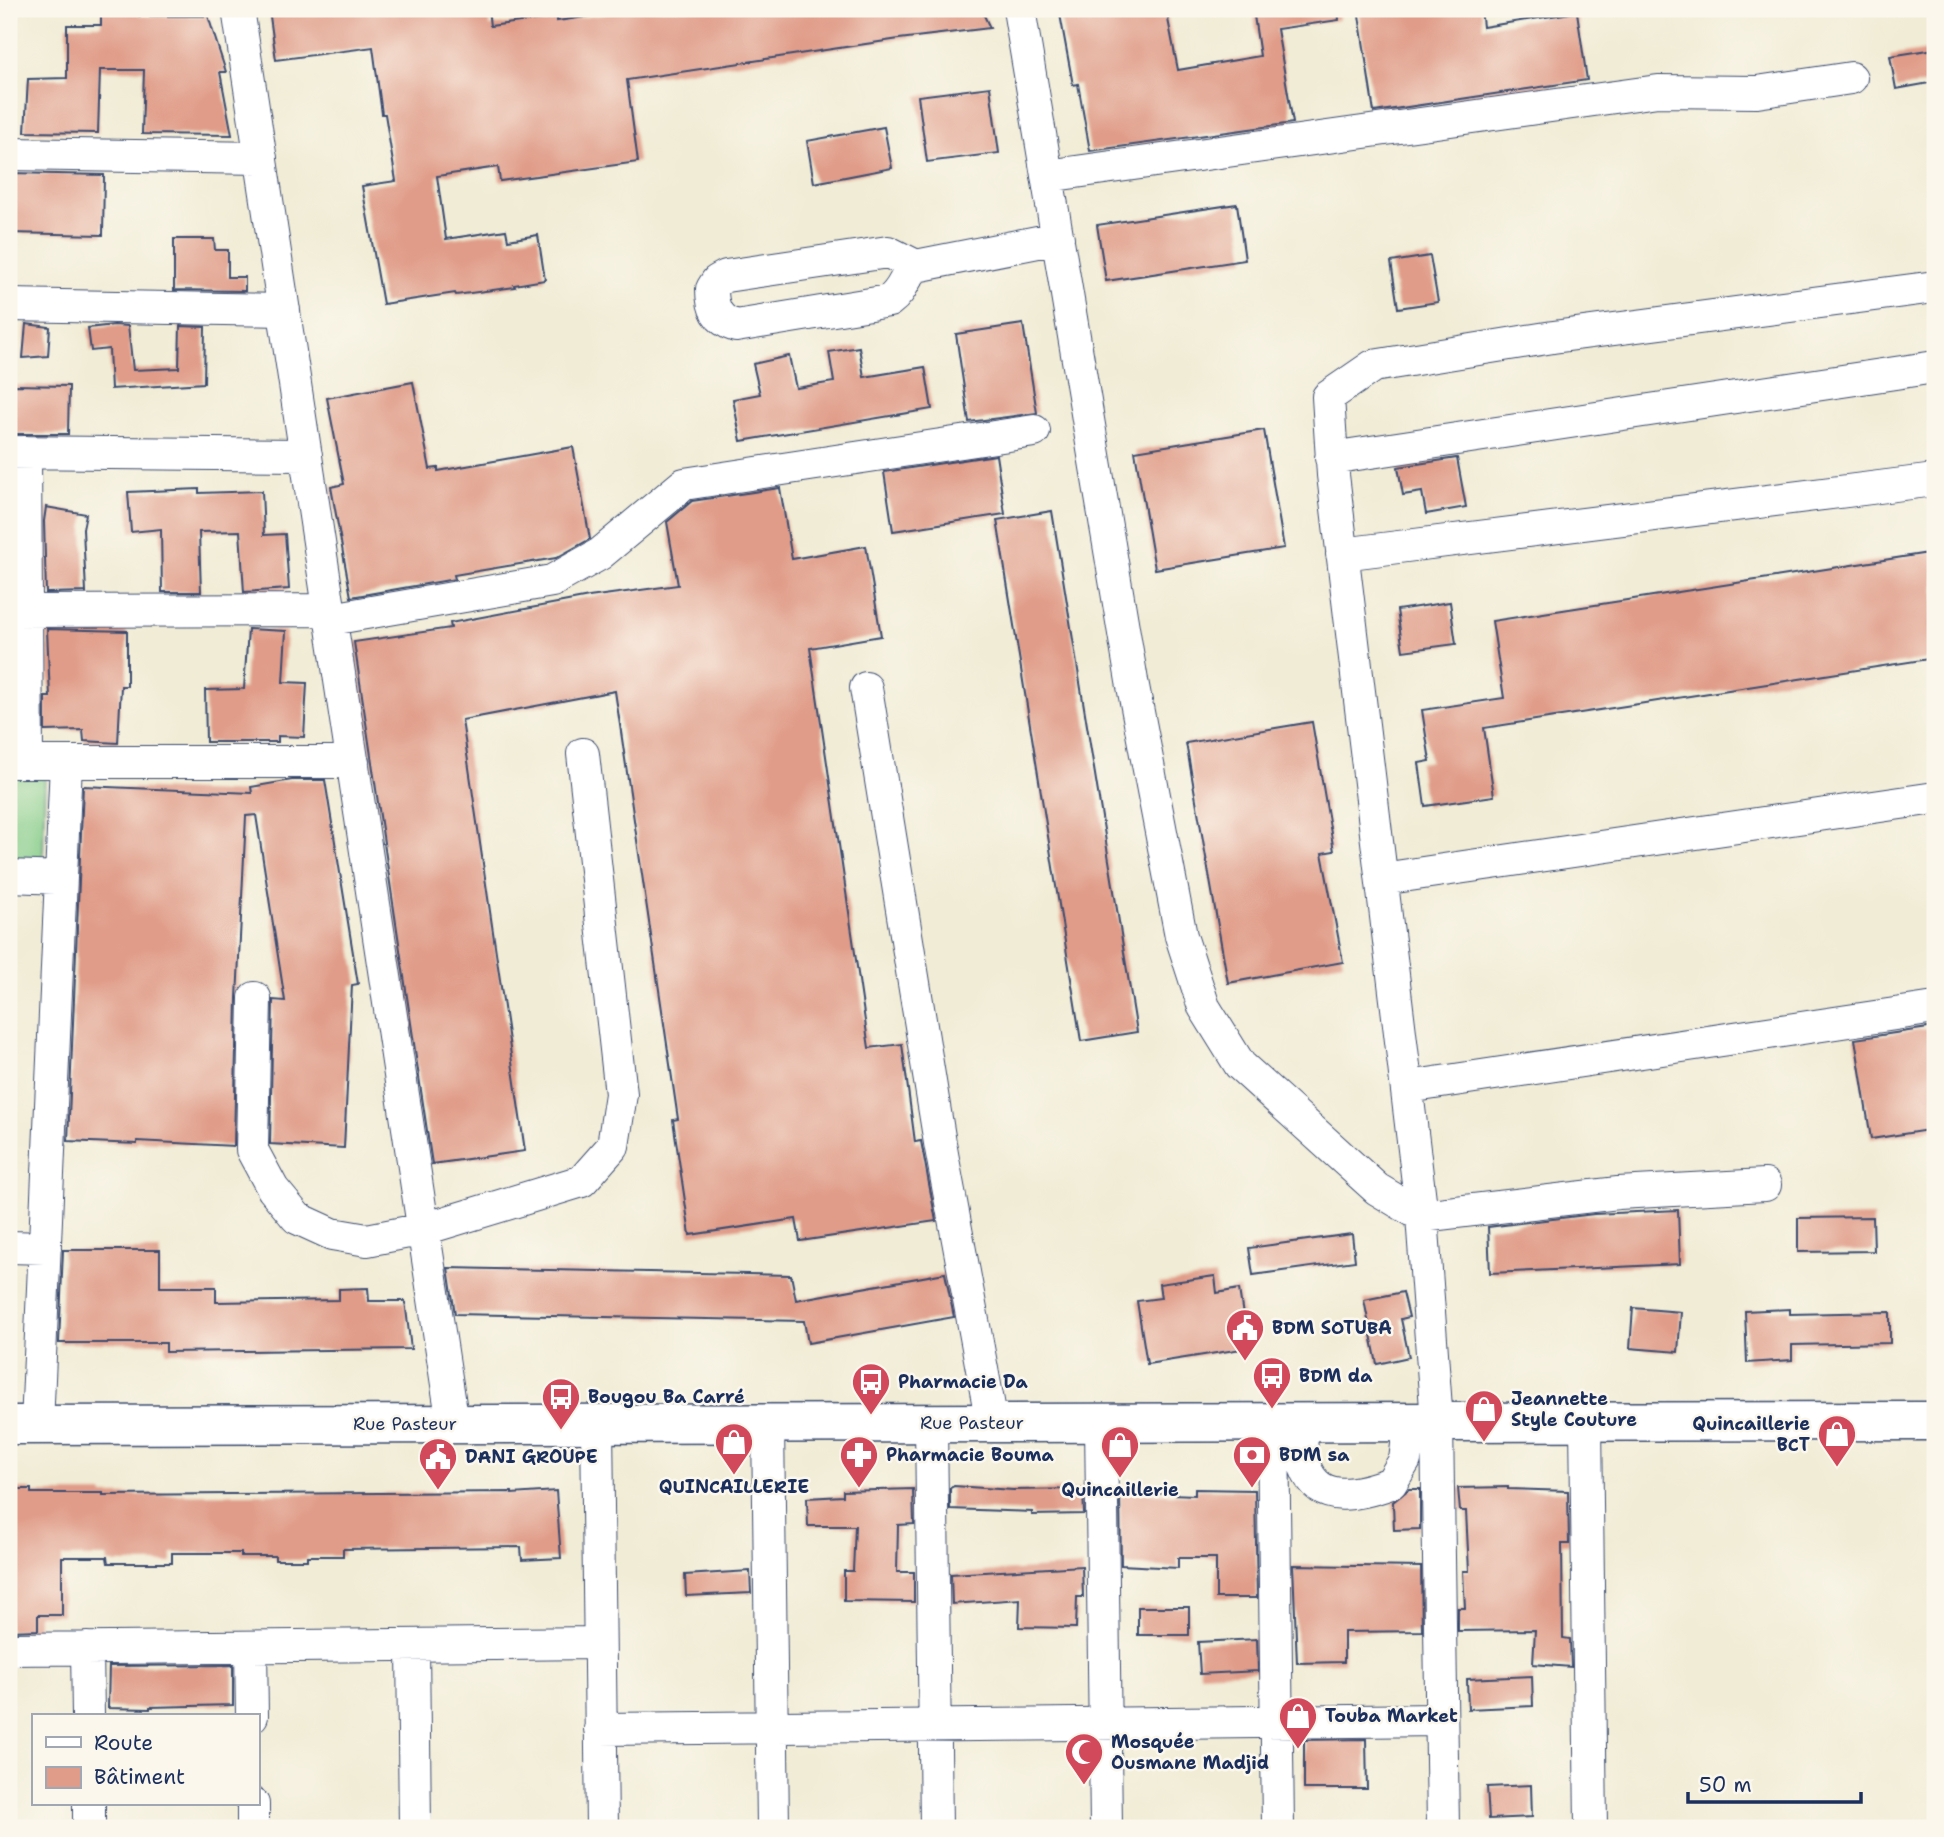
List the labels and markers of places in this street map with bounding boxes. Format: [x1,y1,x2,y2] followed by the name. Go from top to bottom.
[1224,1307,1266,1362] public building icon: BDM SOTUBA
[1272,1316,1392,1340] place label: BDM SOTUBA
[1251,1355,1293,1410] bus stop icon: BDM da
[850,1361,892,1416] bus stop icon: Pharmacie Da
[1299,1364,1373,1388] place label: BDM da
[898,1370,1028,1394] place label: Pharmacie Da
[540,1376,582,1431] bus stop icon: Bougou Ba Carré
[588,1385,745,1409] place label: Bougou Ba Carré
[1511,1387,1637,1432] place label: Jeannette Style Couture
[1463,1388,1505,1443] shop icon: Jeannette Style Couture
[1692,1412,1810,1457] place label: Quincaillerie BCT
[1816,1413,1858,1468] shop icon: Quincaillerie BCT
[713,1421,755,1476] shop icon: QUINCAILLERIE
[1099,1424,1141,1479] shop icon: Quincaillerie
[838,1434,880,1489] pharmacy icon: Pharmacie Bouma
[1231,1434,1273,1489] bank icon: BDM sa
[417,1436,459,1491] public building icon: DANI GROUPE
[886,1443,1055,1467] place label: Pharmacie Bouma
[1279,1443,1350,1467] place label: BDM sa
[465,1445,598,1469] place label: DANI GROUPE
[659,1475,809,1499] place label: QUINCAILLERIE
[1061,1478,1179,1502] place label: Quincaillerie
[1277,1695,1319,1750] shop icon: Touba Market
[1325,1704,1458,1728] place label: Touba Market
[1111,1730,1269,1775] place label: Mosquée Ousmane Madjid
[1063,1731,1105,1786] mosque icon: Mosquée Ousmane Madjid

